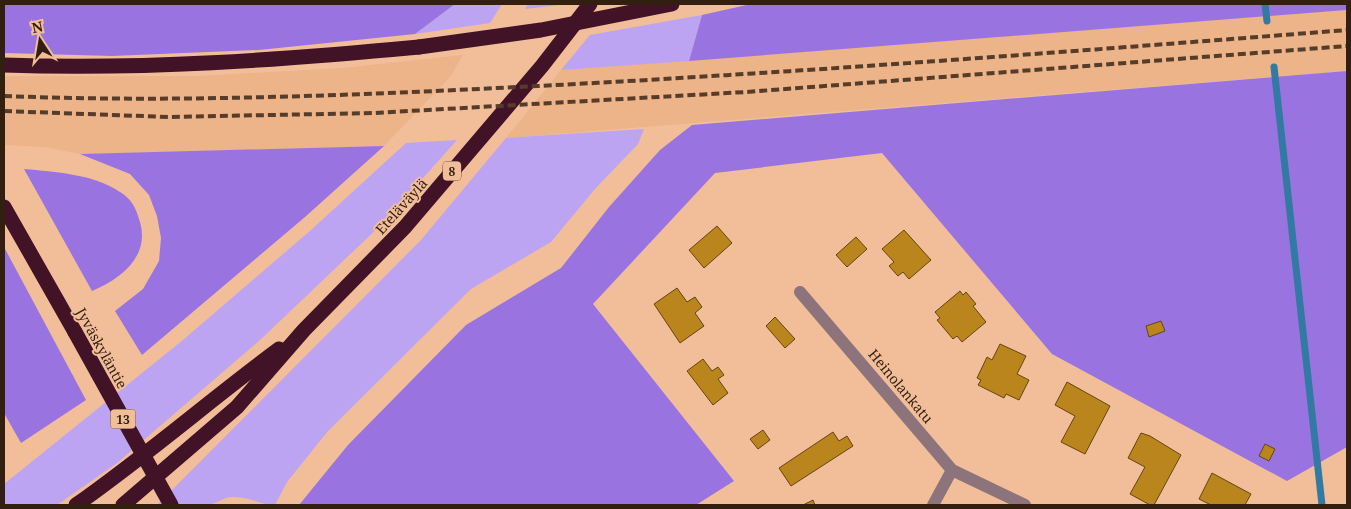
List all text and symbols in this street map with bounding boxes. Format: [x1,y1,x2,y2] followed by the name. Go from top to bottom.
[15,15,65,65] north arrow
[30,16,45,37] text: N
[443,162,461,180] road number: 8
[371,174,431,238] street label: Eteläväylä
[72,303,132,392] street label: Jyväskyläntie
[864,345,938,427] street label: Heinolankatu
[110,409,136,428] road number: 13

